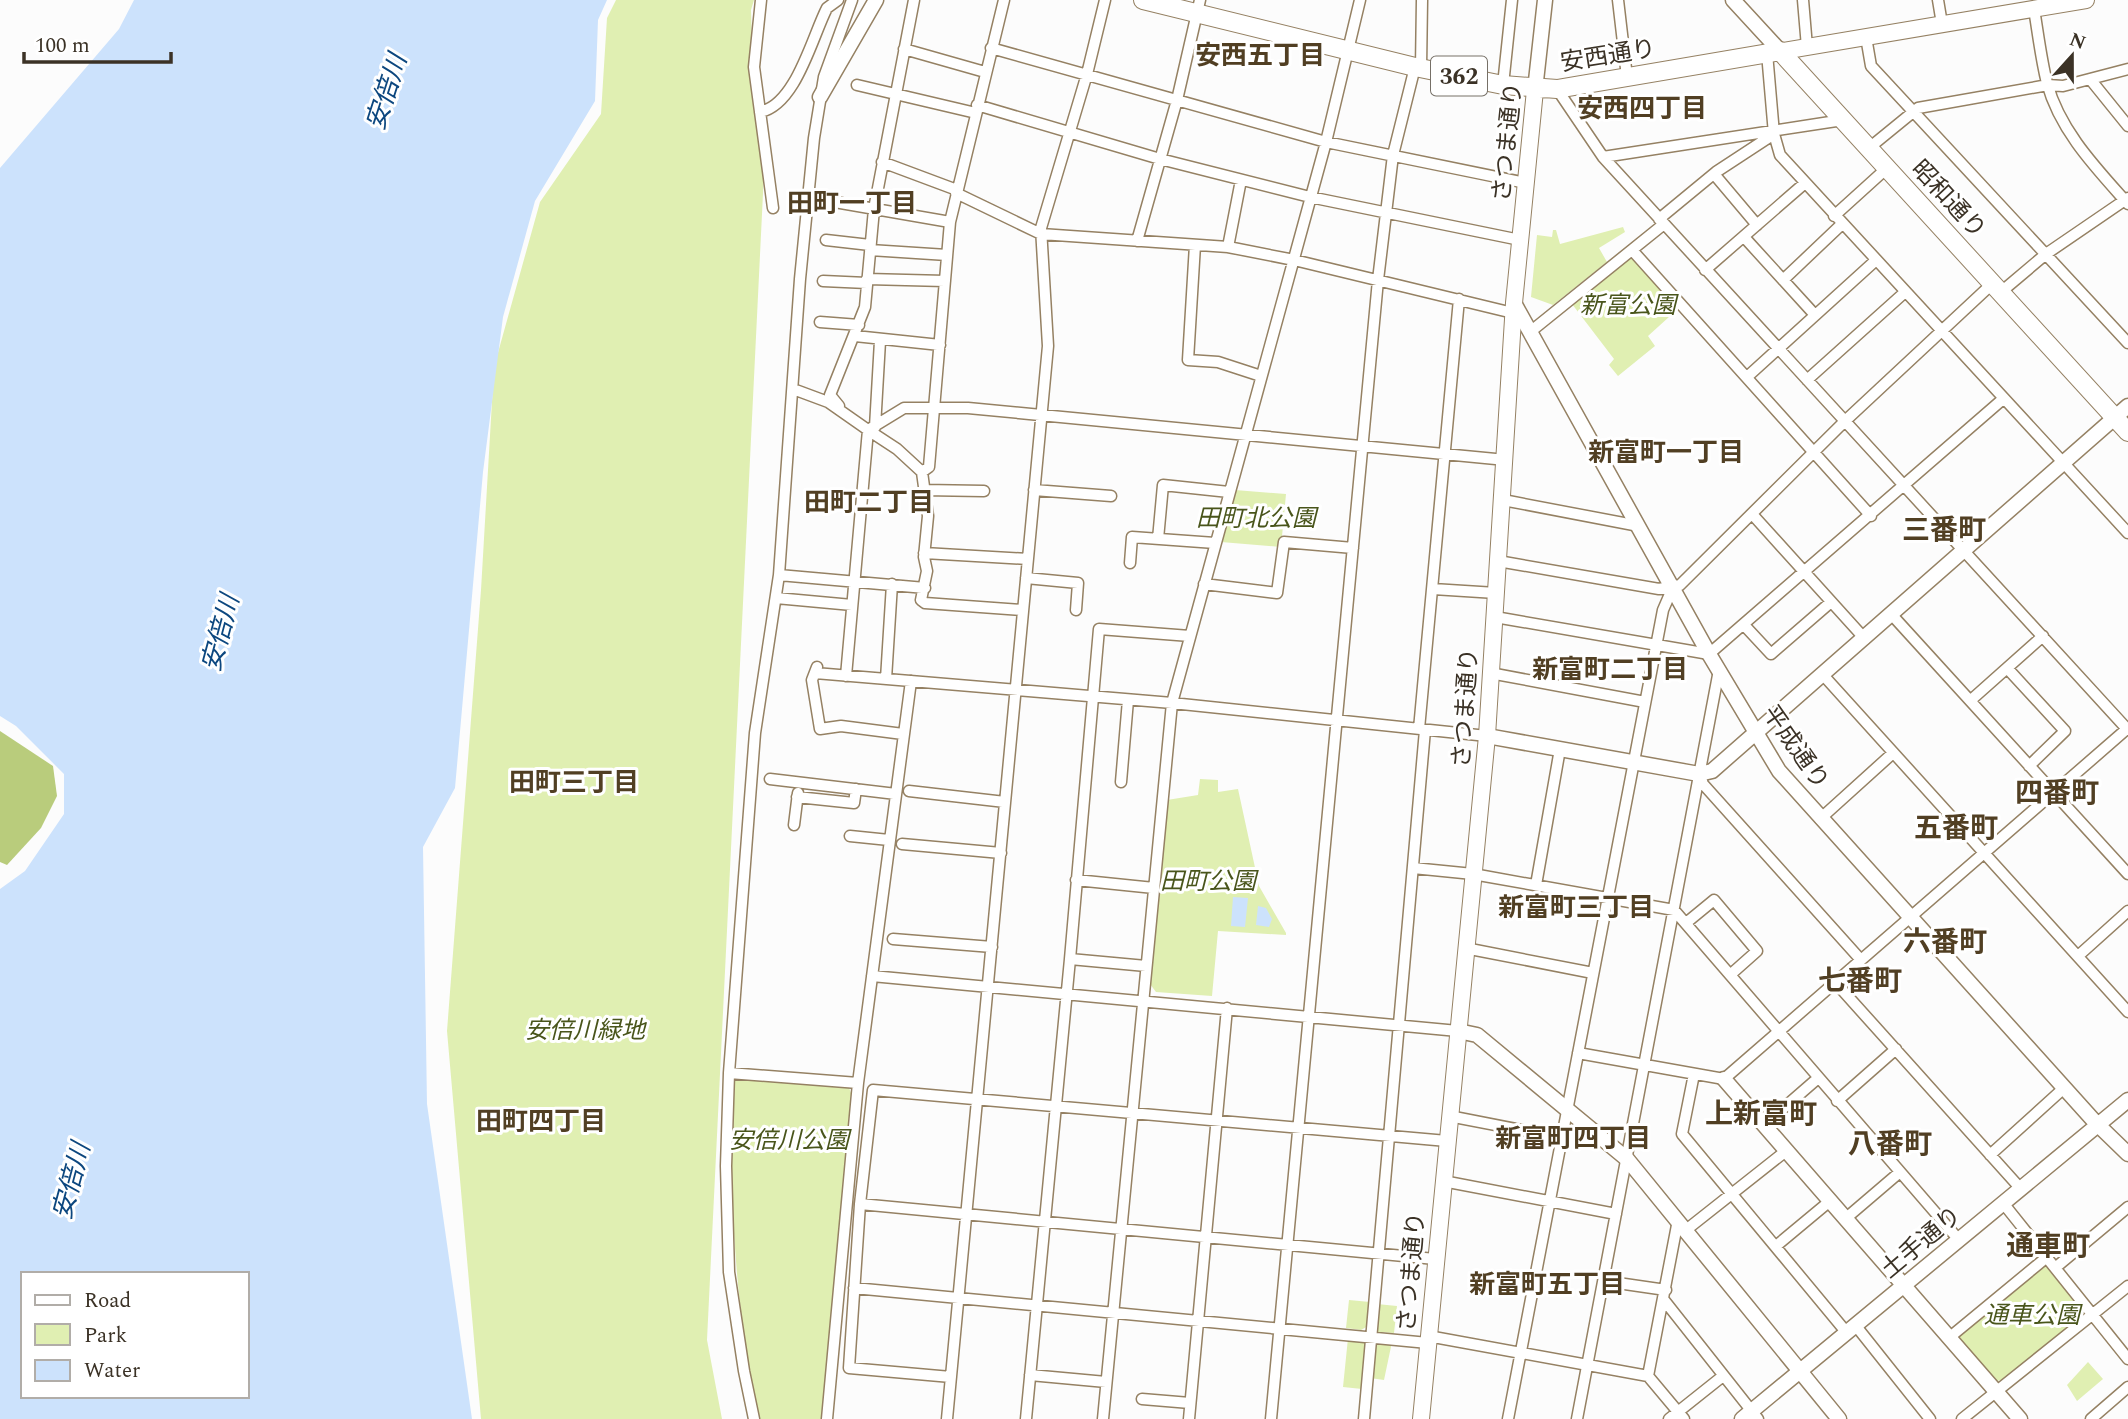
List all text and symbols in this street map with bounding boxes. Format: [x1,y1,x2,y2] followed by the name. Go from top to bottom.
[24,21,172,65] scale bar
[2037,21,2107,91] north arrow
[2065,25,2090,58] text: N
[35,30,90,62] text: 100 m
[1558,31,1658,81] street label: 安西通り
[1195,36,1325,76] district label: 安西五丁目
[356,46,419,136] water label: 安倍川
[1431,57,1487,96] road number: 362
[1484,81,1532,204] street label: さつま通り
[1577,89,1707,129] district label: 安西四丁目
[1902,152,1994,247] street label: 昭和通り
[787,184,917,224] district label: 田町一丁目
[1580,288,1679,324] park label: 新富公園
[1588,433,1744,473] district label: 新富町一丁目
[804,483,934,523] district label: 田町二丁目
[1196,501,1319,537] park label: 田町北公園
[1902,509,1986,552] district label: 三番町
[192,588,251,676] water label: 安倍川
[1444,647,1488,769] street label: さつま通り
[1532,650,1688,690] district label: 新富町二丁目
[1753,698,1837,797] street label: 平成通り
[509,763,639,803] district label: 田町三丁目
[2015,772,2099,815] district label: 四番町
[1914,807,1998,850] district label: 五番町
[1160,864,1259,900] park label: 田町公園
[1498,888,1654,928] district label: 新富町三丁目
[1903,921,1987,964] district label: 六番町
[1818,960,1902,1003] district label: 七番町
[525,1013,648,1049] park label: 安倍川緑地
[1705,1093,1817,1136] district label: 上新富町
[476,1102,606,1142] district label: 田町四丁目
[1495,1119,1651,1159] district label: 新富町四丁目
[729,1123,852,1159] park label: 安倍川公園
[1848,1123,1932,1166] district label: 八番町
[43,1136,102,1224] water label: 安倍川
[1873,1198,1970,1287] street label: 土手通り
[1389,1211,1435,1333] street label: さつま通り
[2006,1225,2090,1268] district label: 通車町
[1469,1265,1625,1305] district label: 新富町五丁目
[21,1272,248,1398] legend
[84,1285,131,1317] text: Road
[1984,1298,2083,1334] park label: 通車公園
[84,1320,128,1352] text: Park
[84,1355,140,1387] text: Water

